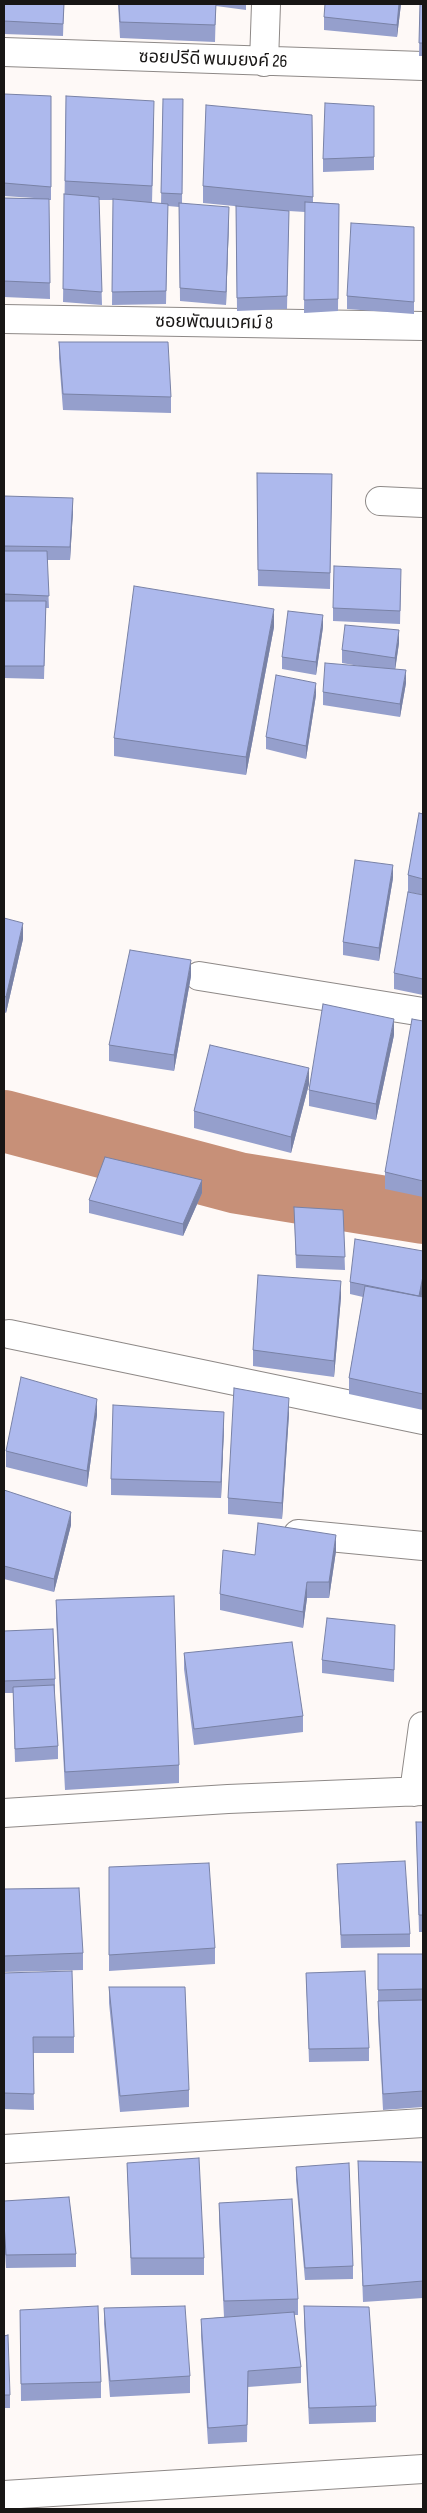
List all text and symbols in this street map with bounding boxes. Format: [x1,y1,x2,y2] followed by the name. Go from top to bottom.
[138,47,288,73] street label: ซอยปรีดี พนมยงค์ 26
[155,311,273,335] street label: ซอยพัฒนเวศม์ 8

